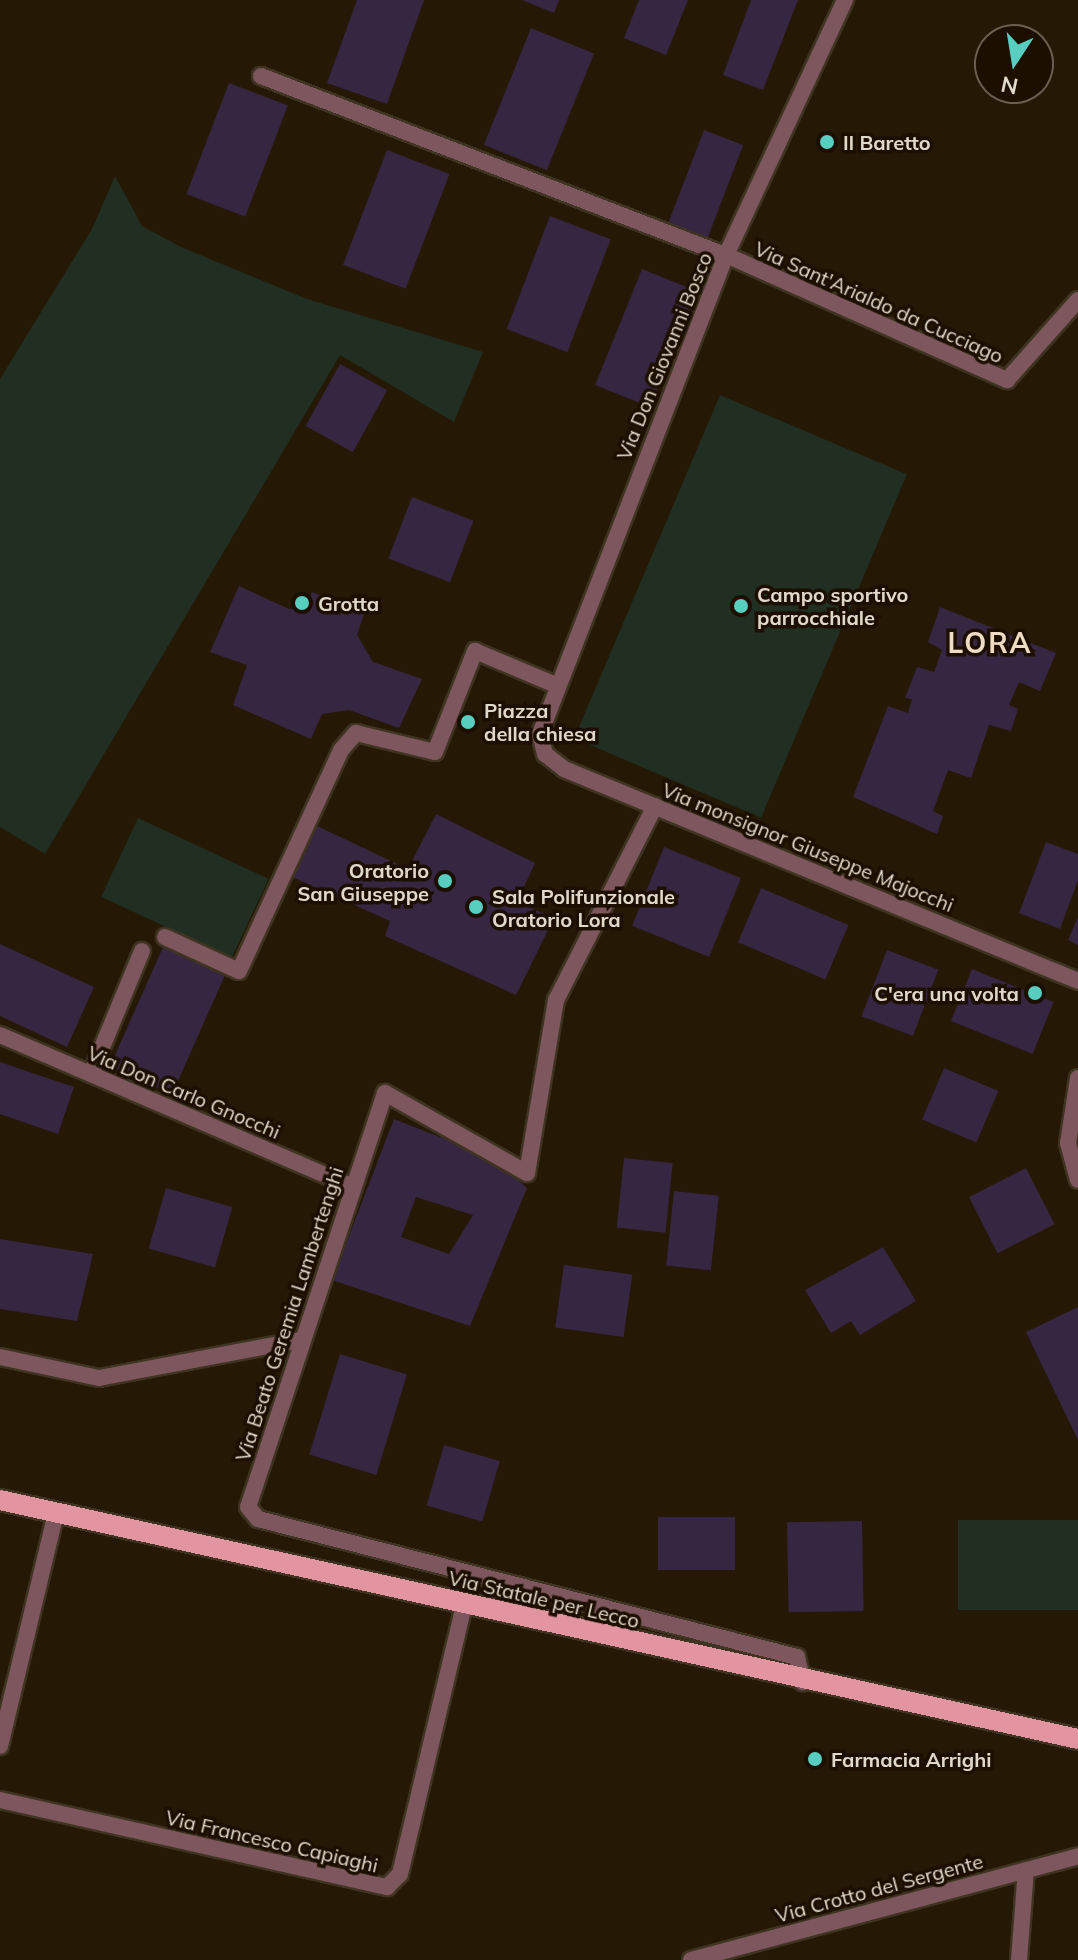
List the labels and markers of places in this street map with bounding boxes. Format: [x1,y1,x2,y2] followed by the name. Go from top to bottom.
[843,130,931,154] place label: Il Baretto
[818,133,836,151] marker: Il Baretto
[757,582,908,629] place label: Campo sportivo parrocchiale
[318,591,379,615] place label: Grotta
[293,594,311,612] marker: Grotta
[732,597,750,615] marker: Campo sportivo parrocchiale
[484,698,596,745] place label: Piazza della chiesa
[459,713,477,731] marker: Piazza della chiesa
[297,858,429,905] place label: Oratorio San Giuseppe
[436,872,454,890] marker: Oratorio San Giuseppe
[492,884,675,931] place label: Sala Polifunzionale Oratorio Lora
[467,898,485,916] marker: Sala Polifunzionale Oratorio Lora
[874,981,1019,1005] place label: C'era una volta
[1026,984,1044,1002] marker: C'era una volta
[831,1747,992,1771] place label: Farmacia Arrighi
[806,1750,824,1768] marker: Farmacia Arrighi

